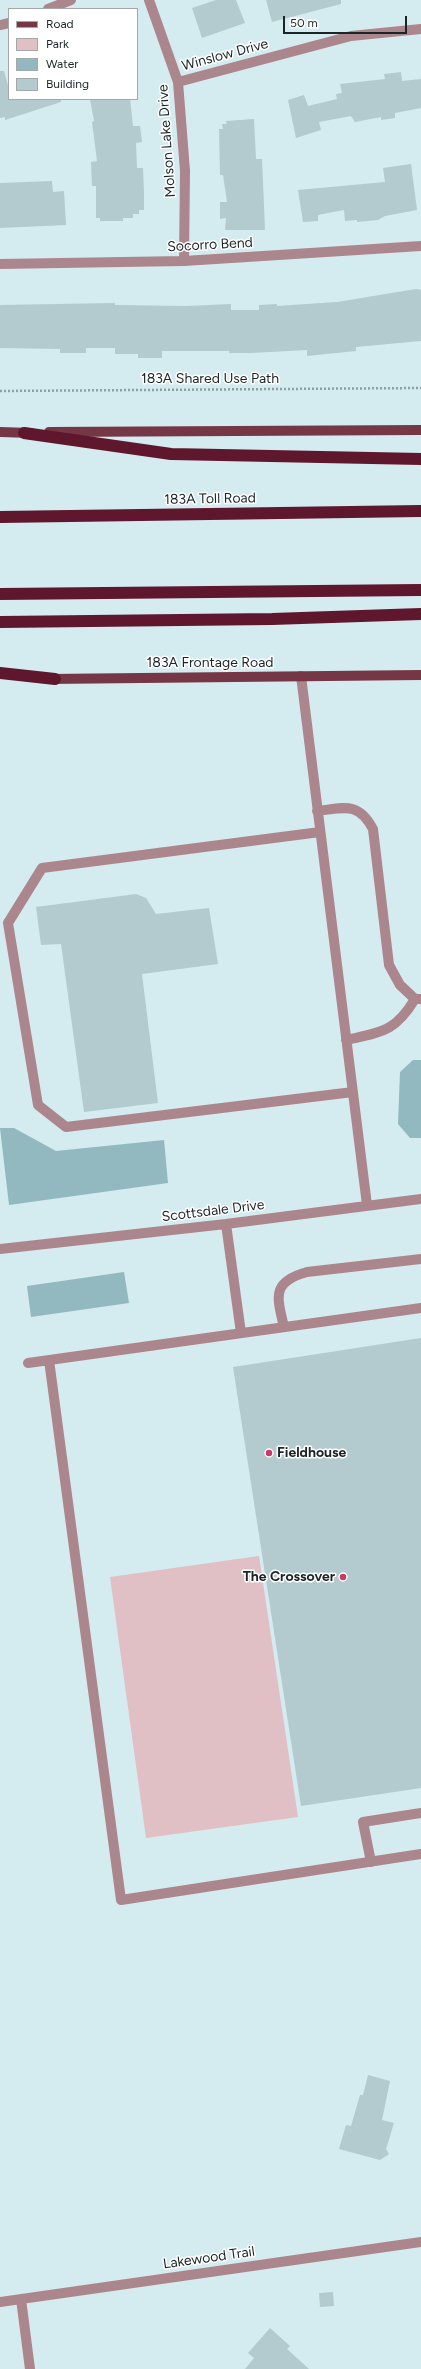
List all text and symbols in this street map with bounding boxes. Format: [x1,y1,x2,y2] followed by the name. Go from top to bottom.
[8,8,138,100] legend
[285,8,409,34] scale bar
[290,16,318,30] text: 50 m
[46,17,74,31] text: Road
[180,35,270,75] street label: Winslow Drive
[46,37,69,51] text: Park
[46,57,78,71] text: Water
[46,77,89,91] text: Building
[155,84,179,198] street label: Molson Lake Drive
[167,234,253,256] street label: Socorro Bend
[141,371,279,387] street label: 183A Shared Use Path
[164,490,256,508] street label: 183A Toll Road
[146,655,274,671] street label: 183A Frontage Road
[161,1196,265,1226] street label: Scottsdale Drive
[277,1445,346,1461] place label: Fieldhouse
[264,1448,274,1458] marker: Fieldhouse
[243,1569,335,1585] place label: The Crossover
[338,1572,348,1582] marker: The Crossover
[162,2243,256,2273] street label: Lakewood Trail

